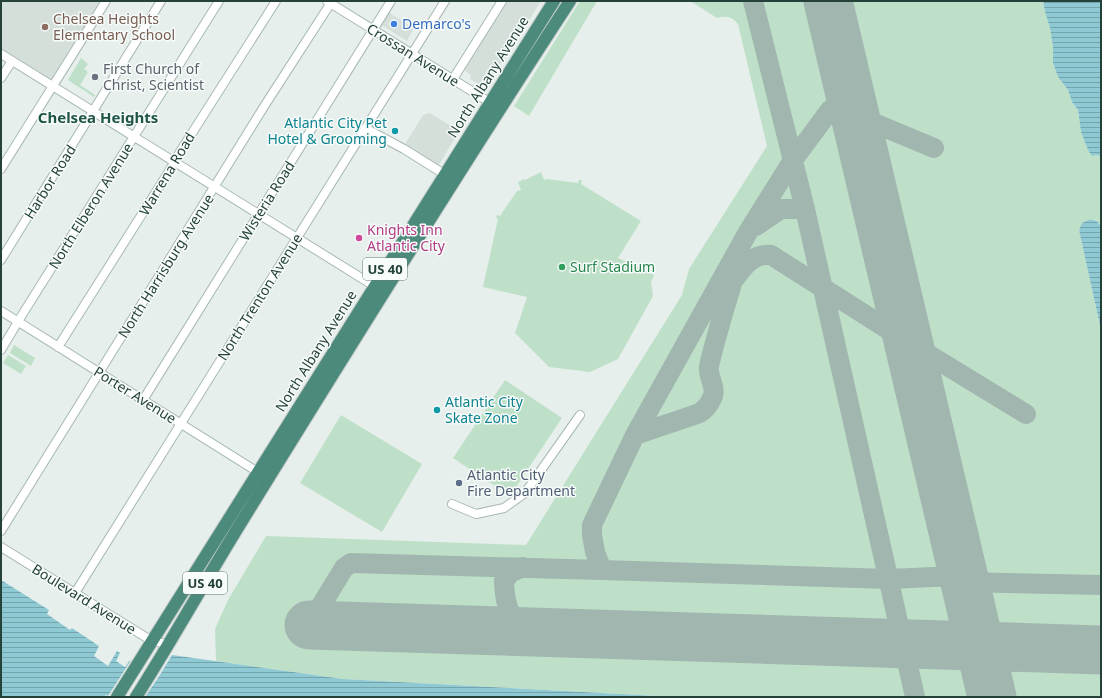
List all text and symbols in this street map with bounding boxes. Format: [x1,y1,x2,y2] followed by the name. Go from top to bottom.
[53,9,175,44] place label: Chelsea Heights Elementary School
[442,12,533,141] street label: North Albany Avenue
[402,14,471,33] place label: Demarco's
[363,19,463,91] street label: Crossan Avenue
[389,19,399,29] marker: Demarco's
[40,22,50,32] marker: Chelsea Heights Elementary School
[103,59,204,94] place label: First Church of Christ, Scientist
[90,72,100,82] marker: First Church of Christ, Scientist
[38,107,158,127] district label: Chelsea Heights
[267,113,387,148] place label: Atlantic City Pet Hotel & Grooming
[390,126,400,136] marker: Atlantic City Pet Hotel & Grooming
[134,129,199,219] street label: Warrena Road
[44,139,137,272] street label: North Elberon Avenue
[19,141,80,222] street label: Harbor Road
[234,157,299,244] street label: Wisteria Road
[113,190,218,341] street label: North Harrisburg Avenue
[367,220,446,255] place label: Knights Inn Atlantic City
[213,230,306,364] street label: North Trenton Avenue
[354,233,364,243] marker: Knights Inn Atlantic City
[570,257,655,276] place label: Surf Stadium
[363,258,407,280] road number: US 40
[557,262,567,272] marker: Surf Stadium
[270,286,361,415] street label: North Albany Avenue
[90,362,180,428] street label: Porter Avenue
[445,392,524,427] place label: Atlantic City Skate Zone
[432,405,442,415] marker: Atlantic City Skate Zone
[467,465,575,500] place label: Atlantic City Fire Department
[454,478,464,488] marker: Atlantic City Fire Department
[29,559,140,638] street label: Boulevard Avenue
[183,572,227,594] road number: US 40

